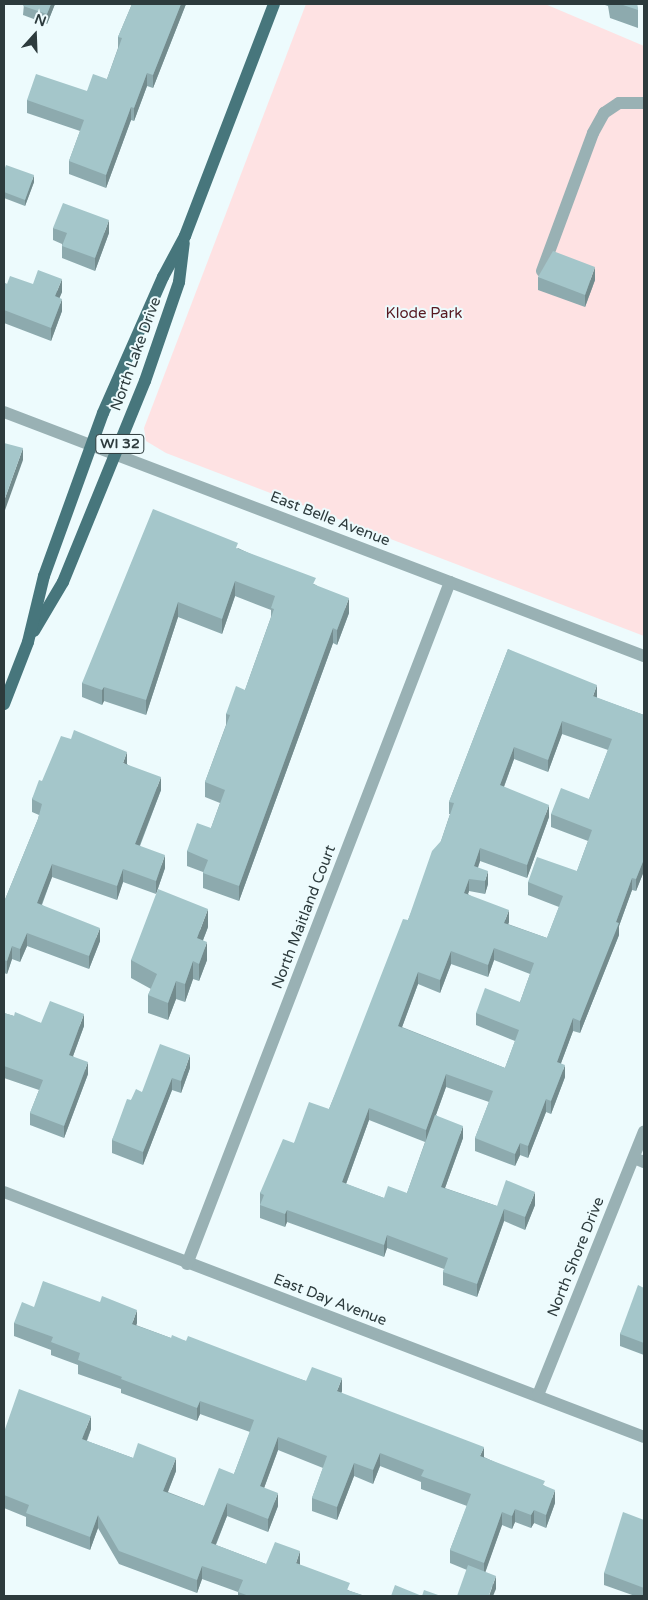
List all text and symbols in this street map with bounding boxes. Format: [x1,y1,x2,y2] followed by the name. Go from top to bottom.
[10,10,60,60] north arrow
[32,11,48,30] text: N
[107,295,165,413] street label: North Lake Drive
[386,305,462,323] park label: Klode Park
[95,432,145,456] road number: WI 32
[267,488,393,550] street label: East Belle Avenue
[268,843,340,991] street label: North Maitland Court
[544,1194,608,1320] street label: North Shore Drive
[271,1270,389,1330] street label: East Day Avenue

